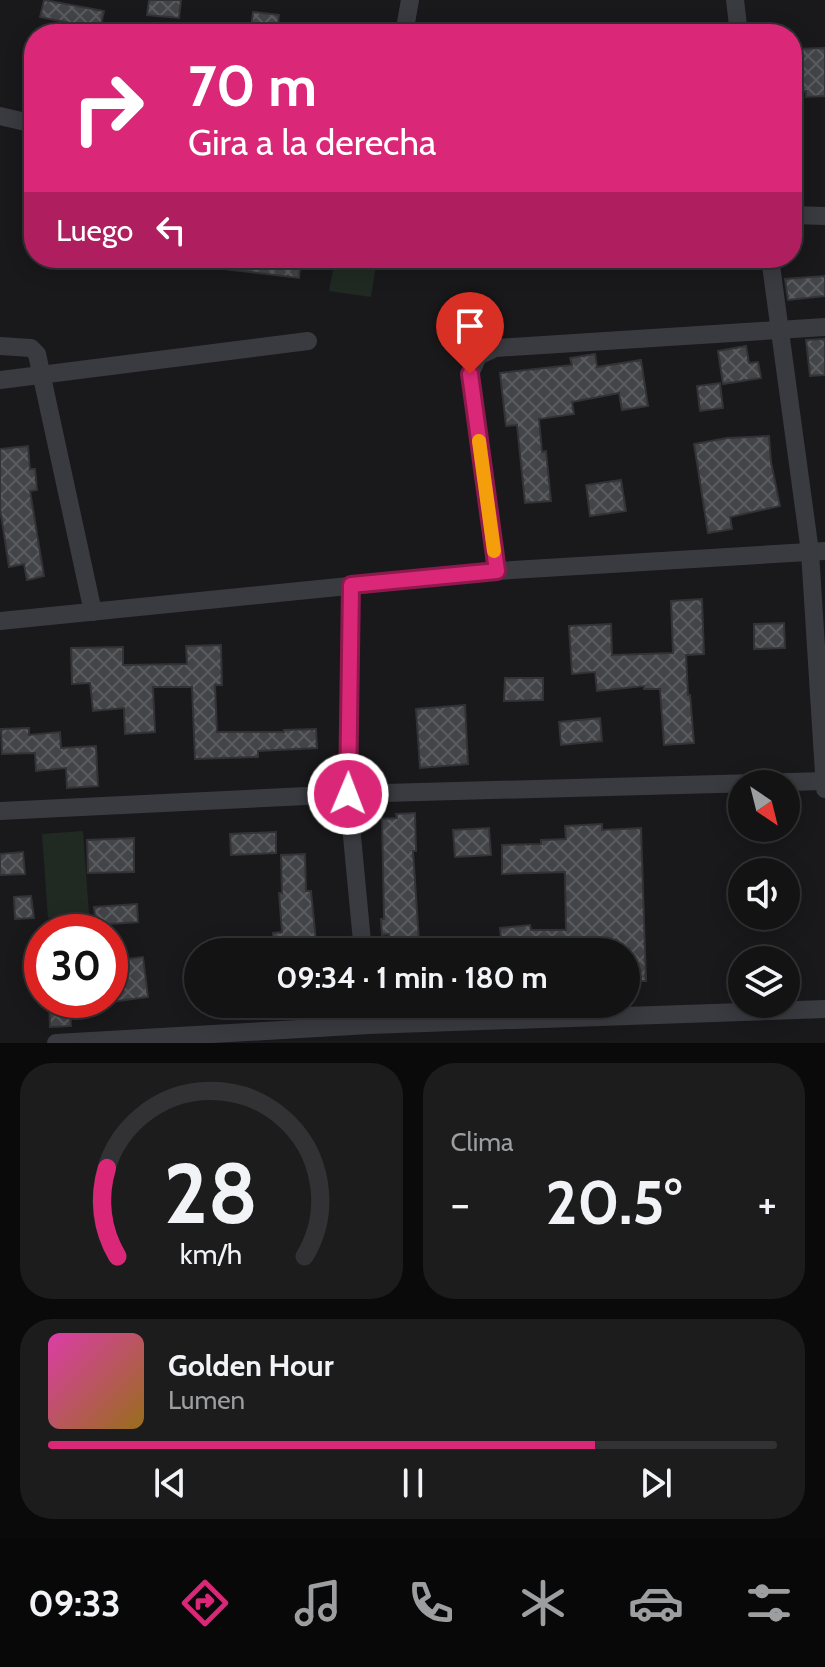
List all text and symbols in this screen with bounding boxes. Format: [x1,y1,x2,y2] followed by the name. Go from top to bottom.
[188,52,317,120] text: 70 m
[56,56,160,160] icon: right
[188,120,436,164] text: Gira a la derecha
[149,208,193,252] icon: left
[56,212,133,249] text: Luego
[436,292,504,374] pin
[448,304,492,348] icon: arrive
[306,752,390,836] position arrow
[728,770,800,842] north arrow
[728,770,800,1018] map controls
[728,858,800,930] button: sound
[24,914,128,1018] speed limit sign: 30
[728,946,800,1018] button: layers
[276,959,548,996] text: 09:34 · 1 min · 180 m
[451,1126,513,1158] text: Clima
[164,1143,258,1244] text: 28
[546,1166,682,1239] text: 20.5°
[451,1177,470,1230] text: −
[758,1177,777,1230] text: +
[180,1236,243,1271] text: km/h
[168,1347,334,1384] text: Golden Hour
[168,1384,245,1416] text: Lumen
[148,1461,192,1505] icon: previous
[391,1461,435,1505] icon: pause
[634,1461,678,1505] icon: next
[177,1575,233,1631] icon: directions
[290,1575,346,1631] icon: music
[403,1575,459,1631] icon: phone
[515,1575,571,1631] icon: climate
[628,1575,684,1631] icon: car
[741,1575,797,1631] icon: filters
[28,1581,121,1625] text: 09:33

